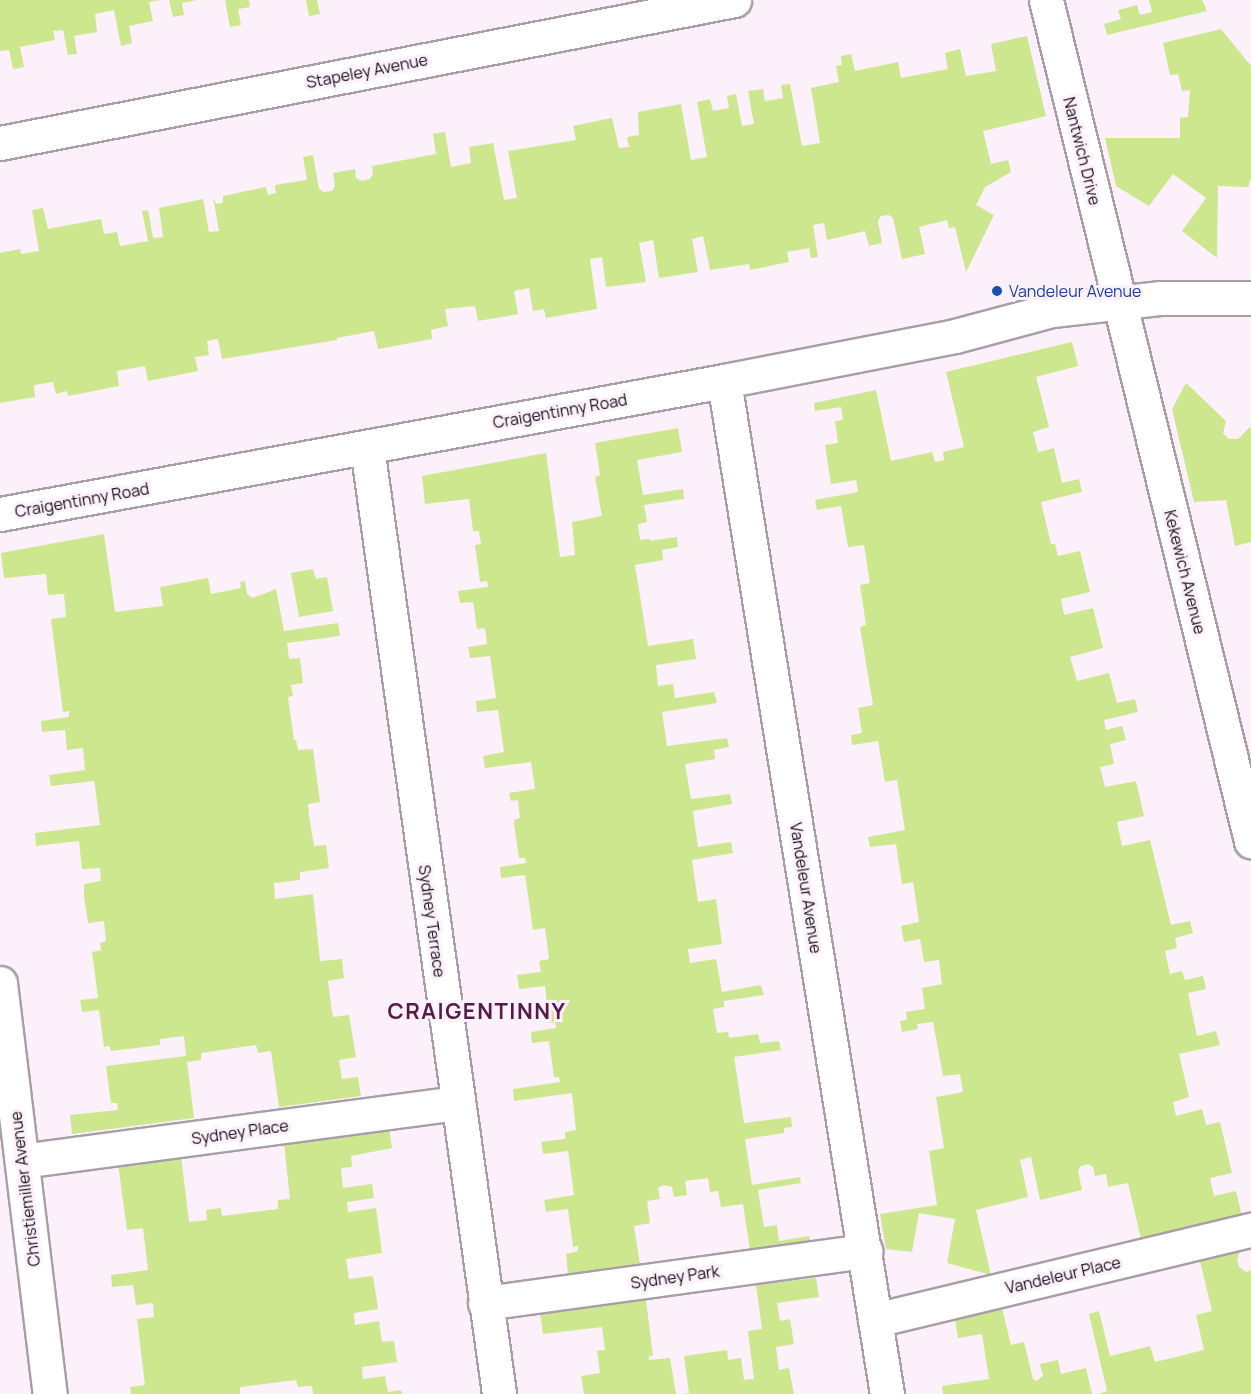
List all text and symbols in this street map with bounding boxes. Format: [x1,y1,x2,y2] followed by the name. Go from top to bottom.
[305,50,429,92] street label: Stapeley Avenue
[1059,95,1105,207] street label: Nantwich Drive
[1009,281,1141,301] place label: Vandeleur Avenue
[990,284,1004,298] marker: Vandeleur Avenue
[491,390,629,432] street label: Craigentinny Road
[13,479,151,521] street label: Craigentinny Road
[1160,508,1210,636] street label: Kekewich Avenue
[786,821,826,955] street label: Vandeleur Avenue
[415,864,449,978] street label: Sydney Terrace
[387,999,567,1025] district label: CRAIGENTINNY
[6,1110,44,1268] street label: Christiemiller Avenue
[190,1116,290,1148] street label: Sydney Place
[1003,1252,1123,1298] street label: Vandeleur Place
[629,1261,721,1293] street label: Sydney Park

